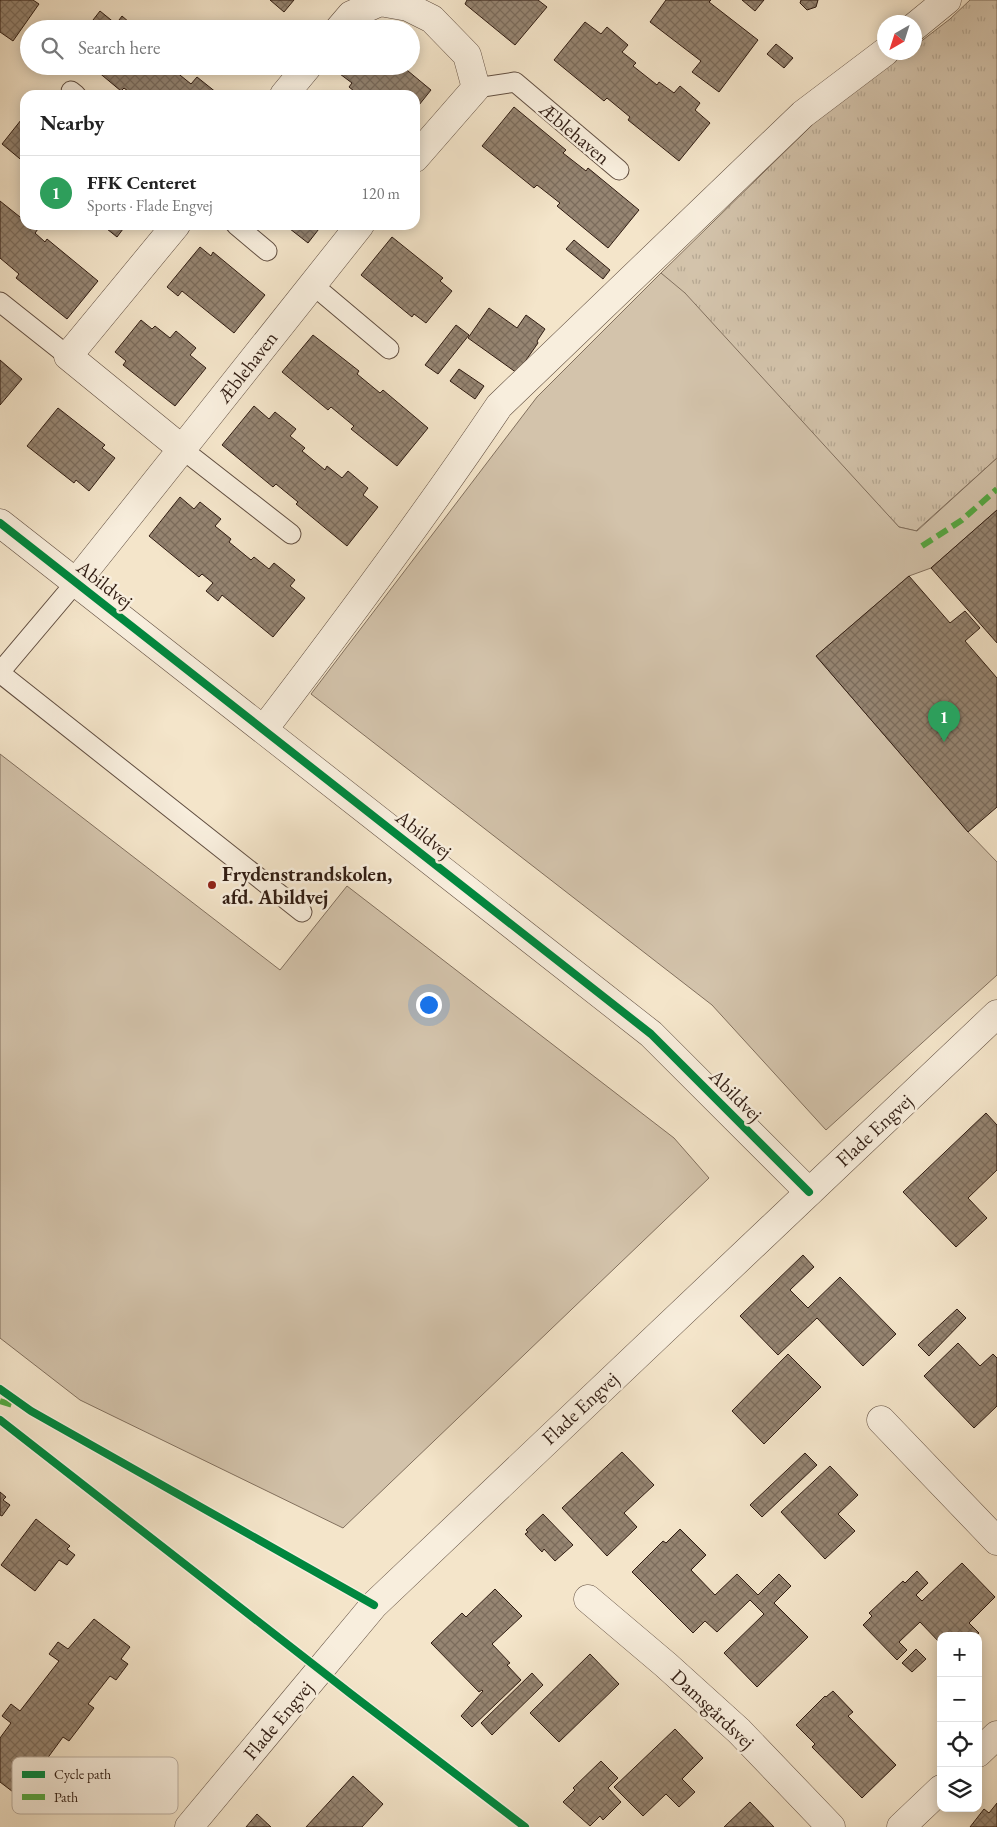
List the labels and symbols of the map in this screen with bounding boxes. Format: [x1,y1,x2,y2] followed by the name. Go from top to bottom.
[877,15,922,60] north arrow
[533,95,616,170] street label: Æblehaven
[210,325,284,409] street label: Æblehaven
[71,553,138,614] street label: Abildvej
[928,701,960,742] pin: 1
[390,803,457,864] street label: Abildvej
[222,861,392,910] place label: Frydenstrandskolen, afd. Abildvej
[206,879,218,891] marker: Frydenstrandskolen, afd. Abildvej
[416,992,442,1018] your location
[703,1062,768,1127] street label: Abildvej
[830,1088,918,1172] street label: Flade Engvej
[536,1366,624,1450] street label: Flade Engvej
[666,1663,760,1755] street label: Damsgårdsvej
[237,1675,319,1765] street label: Flade Engvej
[12,1757,178,1814] legend
[54,1765,111,1783] text: Cycle path
[54,1788,78,1806] text: Path

